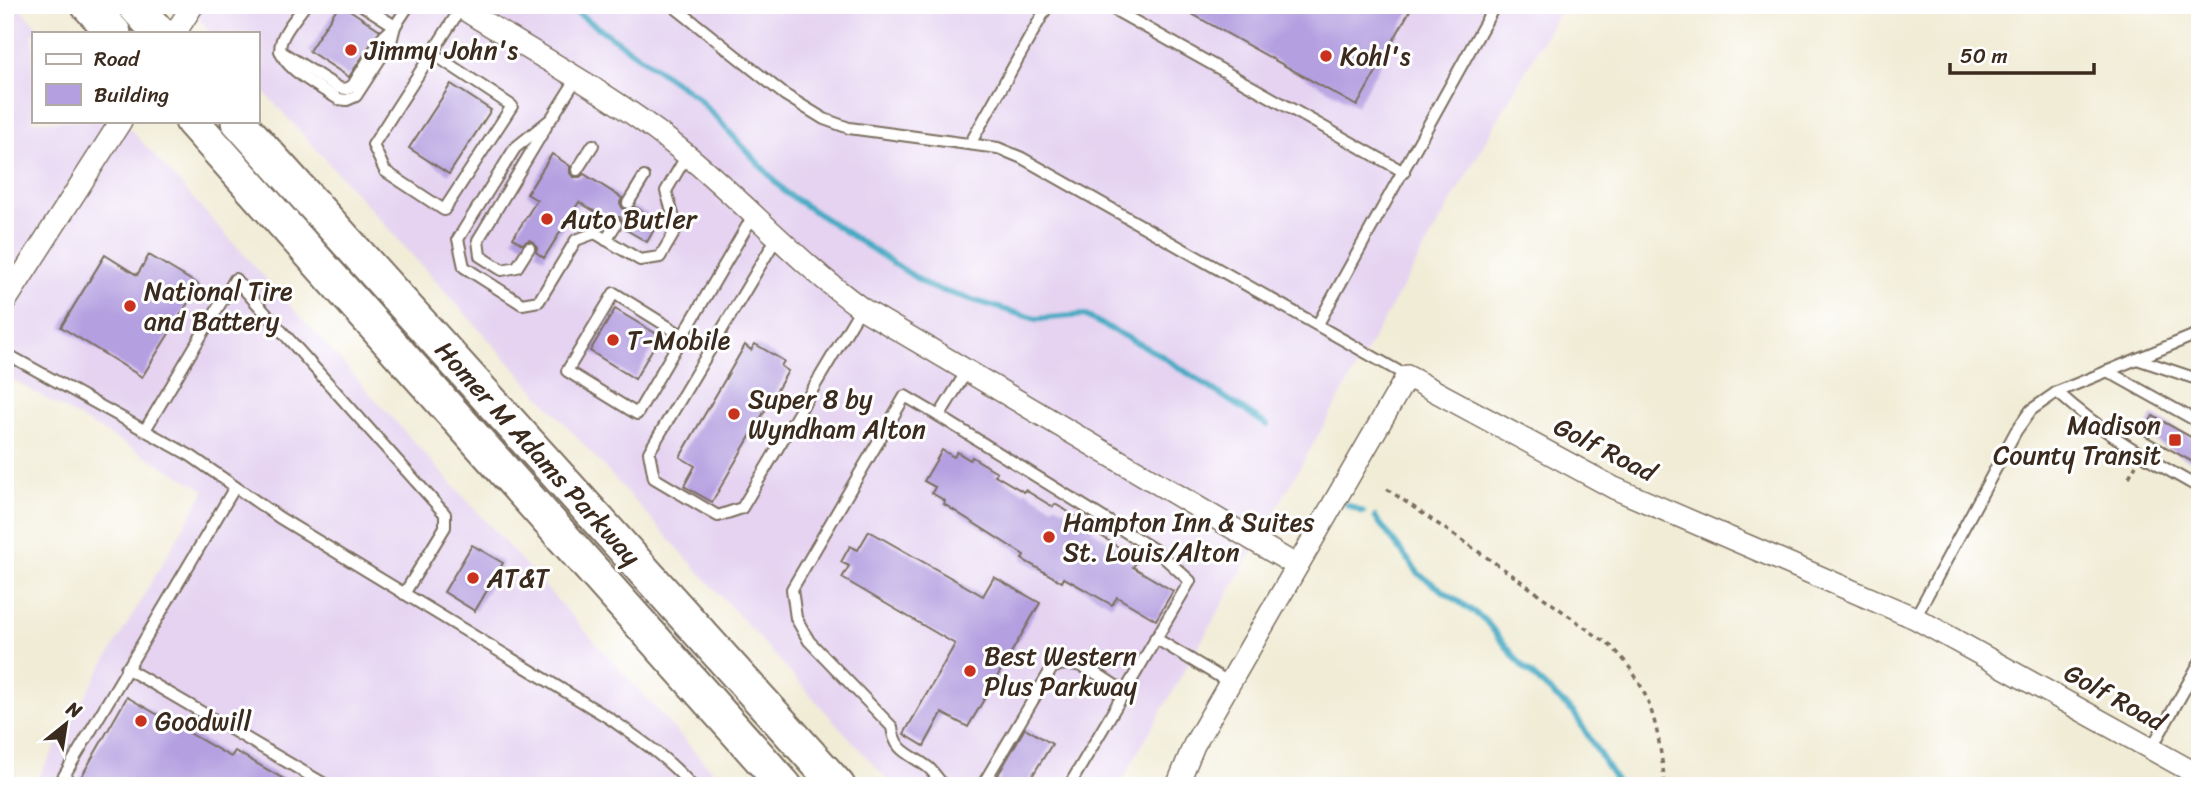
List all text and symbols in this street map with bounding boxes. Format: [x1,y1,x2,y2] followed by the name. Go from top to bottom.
[364,27,518,73] place label: Jimmy John's
[32,32,259,122] legend
[1950,32,2093,76] scale bar
[1340,33,1411,79] place label: Kohl's
[1960,37,2008,75] text: 50 m
[94,40,141,78] text: Road
[343,42,359,58] marker: Jimmy John's
[1318,48,1334,64] marker: Kohl's
[94,76,170,114] text: Building
[560,196,698,242] place label: Auto Butler
[539,211,555,227] marker: Auto Butler
[144,268,293,344] place label: National Tire and Battery
[122,298,138,314] marker: National Tire and Battery
[627,317,731,363] place label: T-Mobile
[423,329,653,577] street label: Homer M Adams Parkway
[605,332,621,348] marker: T-Mobile
[748,376,926,452] place label: Super 8 by Wyndham Alton
[1993,402,2161,478] place label: Madison County Transit
[1545,403,1667,496] street label: Golf Road
[726,406,742,422] marker: Super 8 by Wyndham Alton
[2167,432,2183,448] marker: Madison County Transit
[1063,499,1314,575] place label: Hampton Inn & Suites St. Louis/Alton
[1041,529,1057,545] marker: Hampton Inn & Suites St. Louis/Alton
[486,555,551,601] place label: AT&T
[465,570,481,586] marker: AT&T
[984,633,1138,709] place label: Best Western Plus Parkway
[2055,650,2177,745] street label: Golf Road
[962,663,978,679] marker: Best Western Plus Parkway
[32,690,102,760] north arrow
[59,692,89,728] text: N
[155,698,252,744] place label: Goodwill
[133,713,149,729] marker: Goodwill

